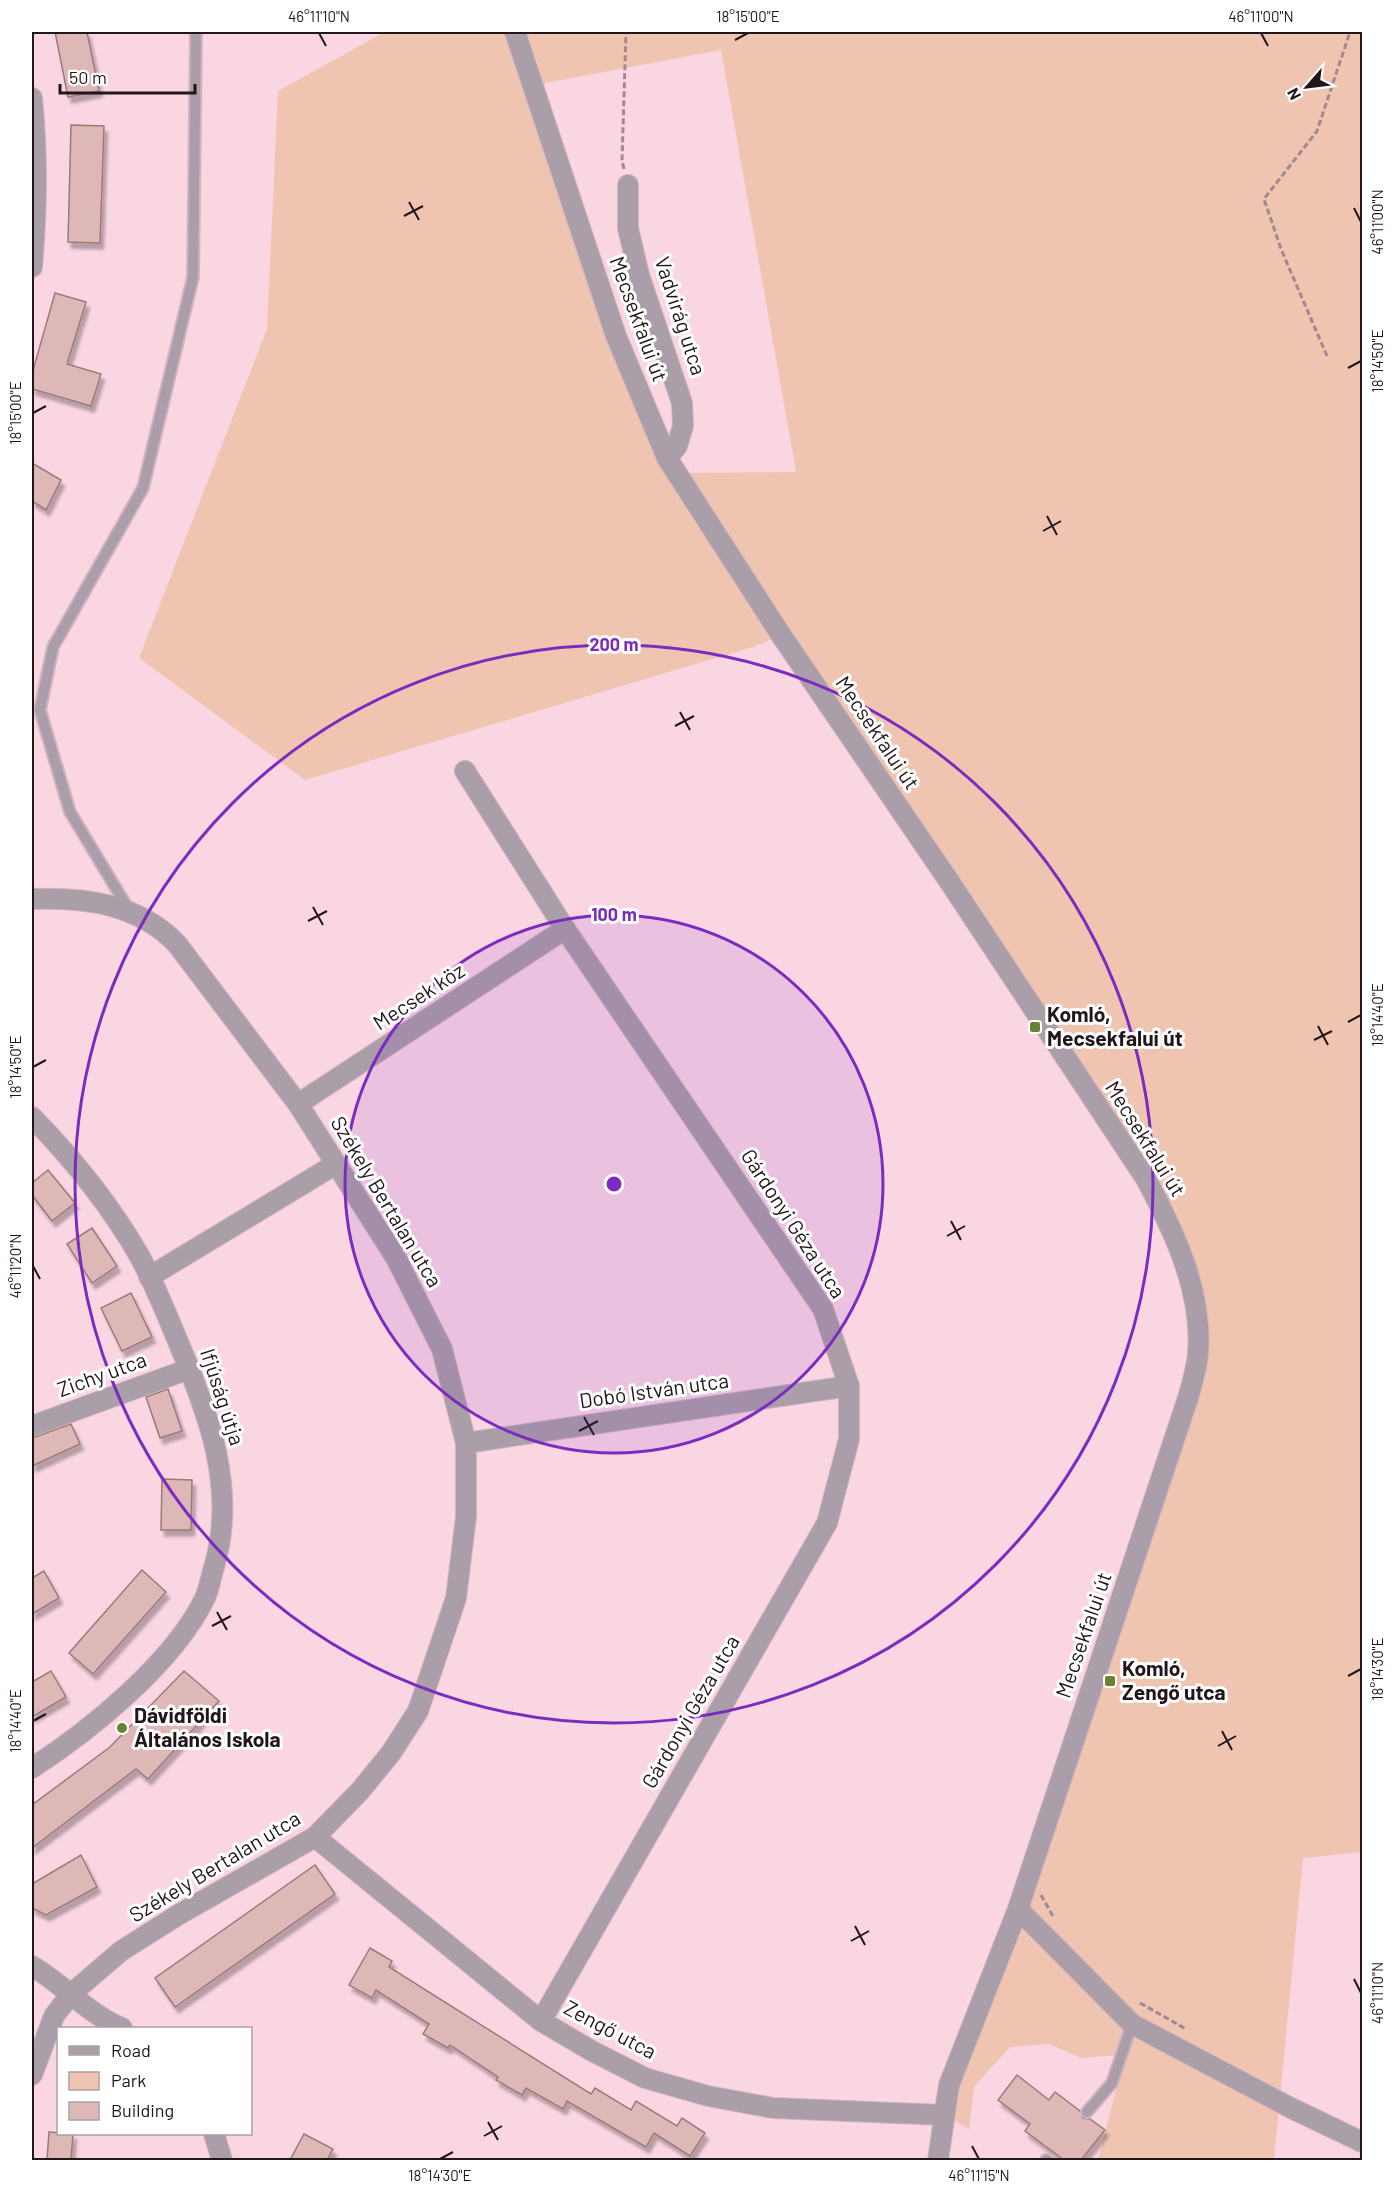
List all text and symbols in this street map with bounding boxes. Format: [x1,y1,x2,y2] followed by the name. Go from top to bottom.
[288,7,350,25] text: 46°11'10"N
[716,7,780,25] text: 18°15'00"E
[1228,7,1294,25] text: 46°11'00"N
[60,57,195,95] scale bar
[1277,57,1337,117] north arrow
[69,66,107,88] text: 50 m
[1282,85,1304,103] text: N
[1368,189,1386,255] text: 46°11'00"N
[605,252,674,384] street label: Mecsekfalui út
[651,253,712,378] street label: Vadvirág utca
[1368,329,1386,393] text: 18°14'50"E
[6,381,24,445] text: 18°15'00"E
[589,633,639,655] text: 200 m
[831,671,925,794] street label: Mecsekfalui út
[591,903,637,925] text: 100 m
[368,957,469,1035] street label: Mecsek köz
[1368,983,1386,1047] text: 18°14'40"E
[1047,1001,1183,1050] place label: Komló, Mecsekfalui út
[1028,1020,1042,1034] marker: Komló, Mecsekfalui út
[6,1035,24,1099] text: 18°14'50"E
[1101,1076,1192,1201] street label: Mecsekfalui út
[326,1111,448,1291] street label: Székely Bertalan utca
[737,1144,852,1302] street label: Gárdonyi Géza utca
[604,1174,624,1194] centre of rings
[6,1234,24,1298] text: 46°11'20"N
[196,1345,251,1448] street label: Ifjúság útja
[53,1346,149,1401] street label: Zichy utca
[577,1367,730,1412] street label: Dobó István utca
[1049,1568,1116,1701] street label: Mecsekfalui út
[636,1630,744,1792] street label: Gárdonyi Géza utca
[1368,1637,1386,1701] text: 18°14'30"E
[1122,1655,1226,1704] place label: Komló, Zengő utca
[1103,1674,1117,1688] marker: Komló, Zengő utca
[6,1689,24,1753] text: 18°14'40"E
[134,1702,281,1751] place label: Dávidföldi Általános Iskola
[115,1721,129,1735] marker: Dávidföldi Általános Iskola
[124,1805,304,1927] street label: Székely Bertalan utca
[1368,1962,1386,2024] text: 46°11'10"N
[560,1994,661,2063] street label: Zengő utca
[57,2027,252,2135] legend
[111,2039,151,2061] text: Road
[111,2069,146,2091] text: Park
[111,2099,174,2121] text: Building
[408,2166,472,2184] text: 18°14'30"E
[948,2166,1010,2184] text: 46°11'15"N

